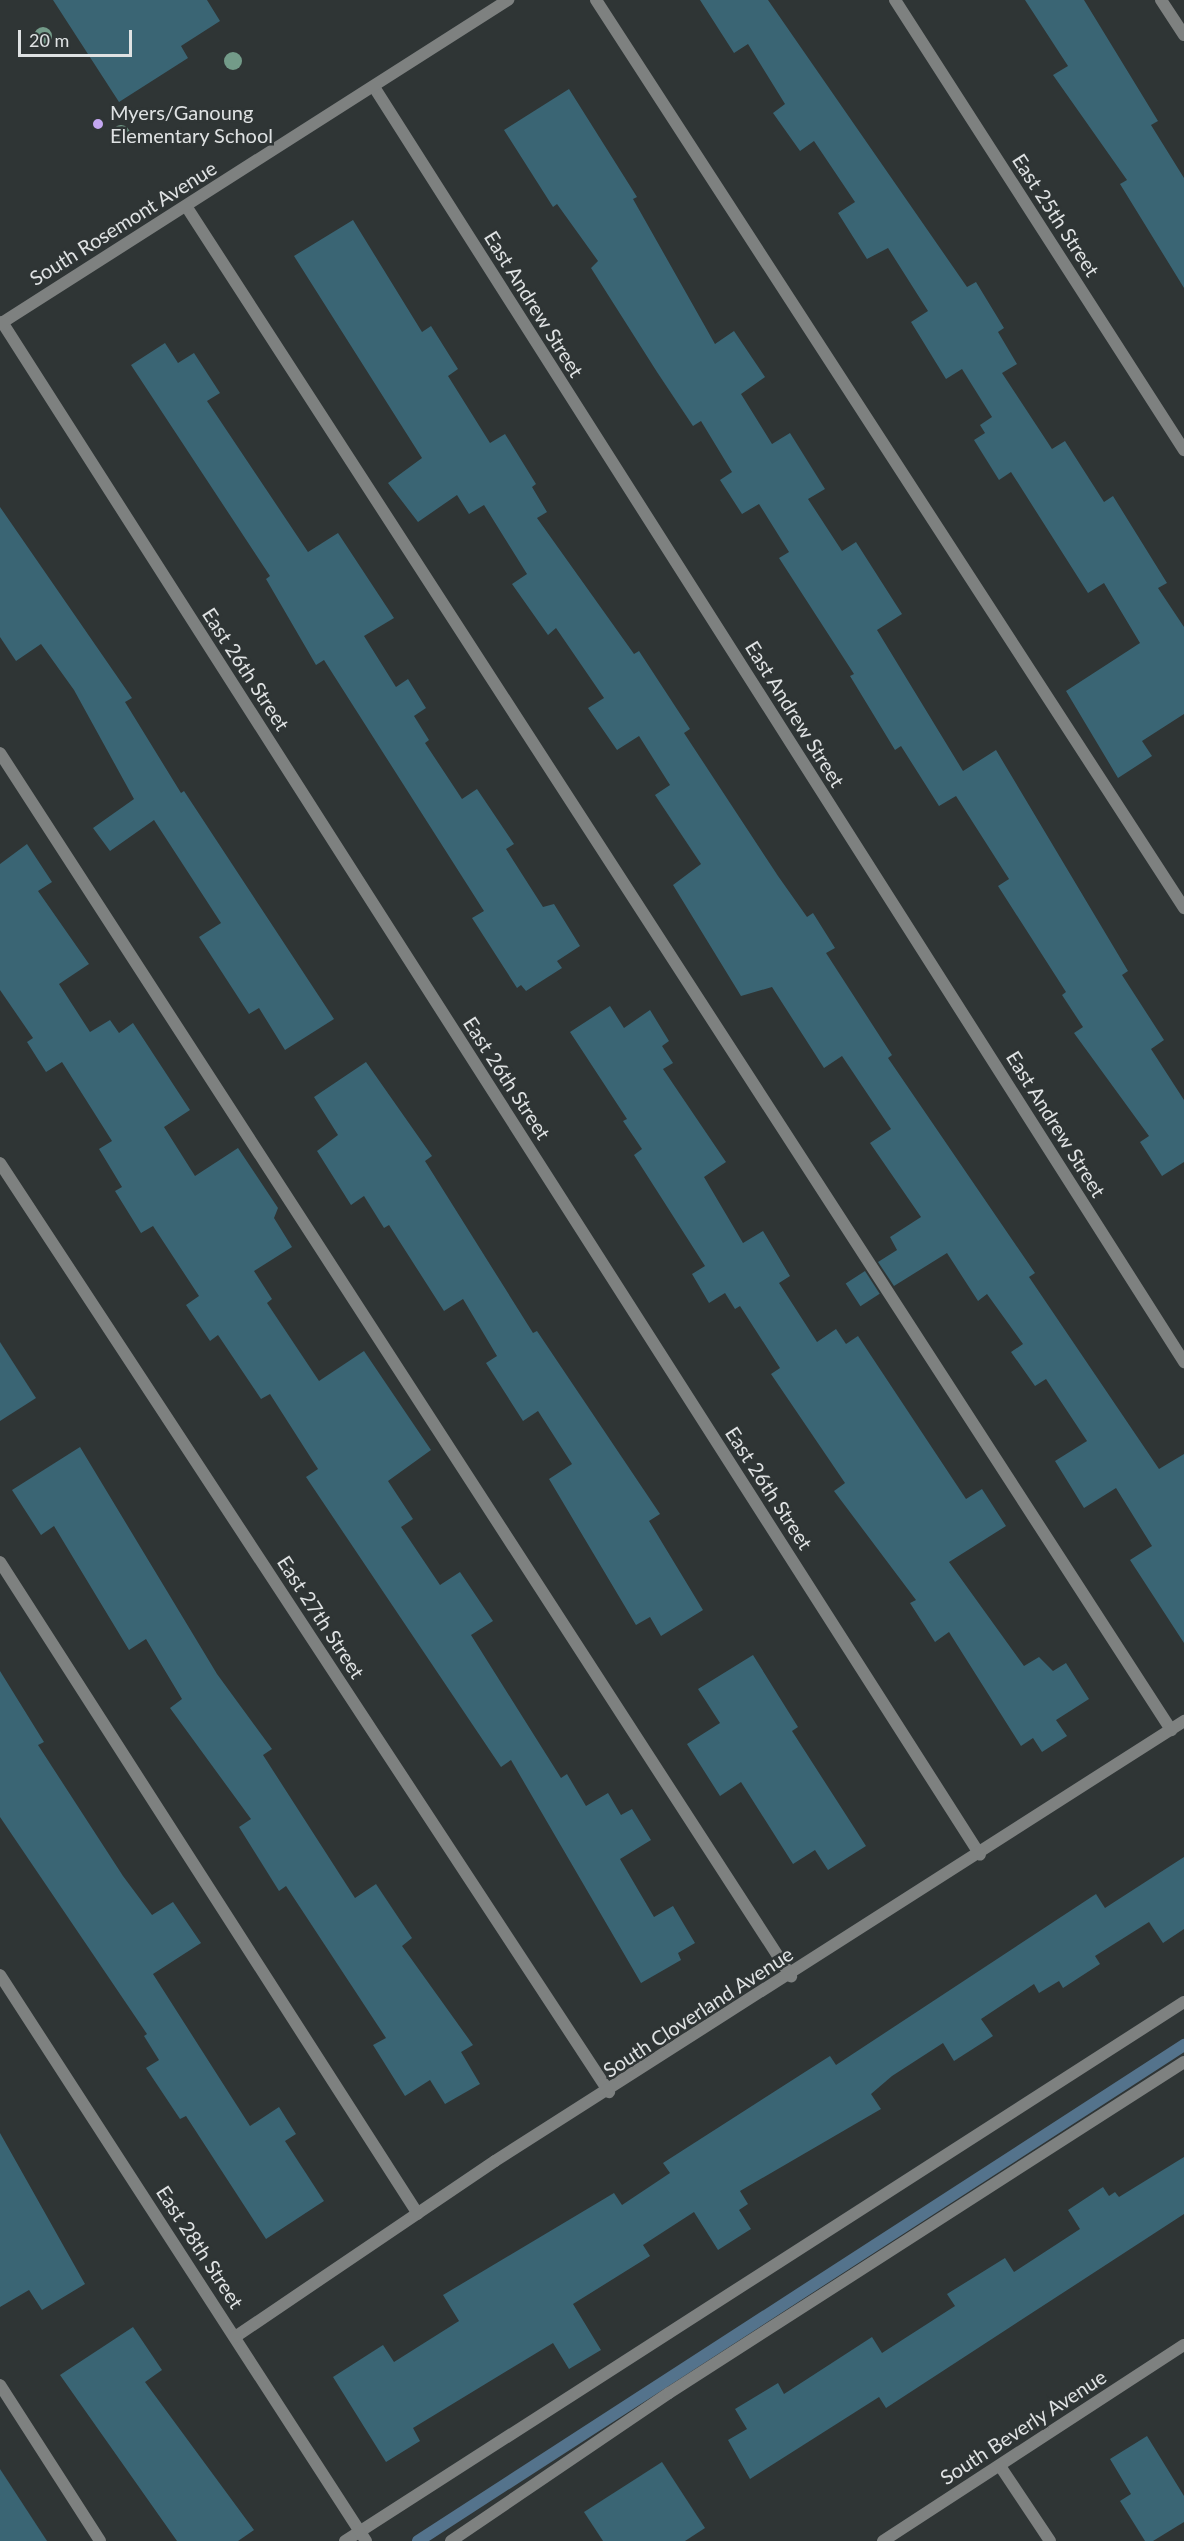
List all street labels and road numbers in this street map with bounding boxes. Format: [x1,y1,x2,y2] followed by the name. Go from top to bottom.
[1007,149,1105,281] street label: East 25th Street
[25,155,221,291] street label: South Rosemont Avenue
[479,226,589,382] street label: East Andrew Street
[197,603,295,735] street label: East 26th Street
[740,636,850,792] street label: East Andrew Street
[458,1012,556,1144] street label: East 26th Street
[1001,1046,1111,1202] street label: East Andrew Street
[720,1422,818,1554] street label: East 26th Street
[272,1551,370,1683] street label: East 27th Street
[598,1941,798,2083] street label: South Cloverland Avenue
[151,2181,249,2313] street label: East 28th Street
[935,2364,1111,2490] street label: South Beverly Avenue

